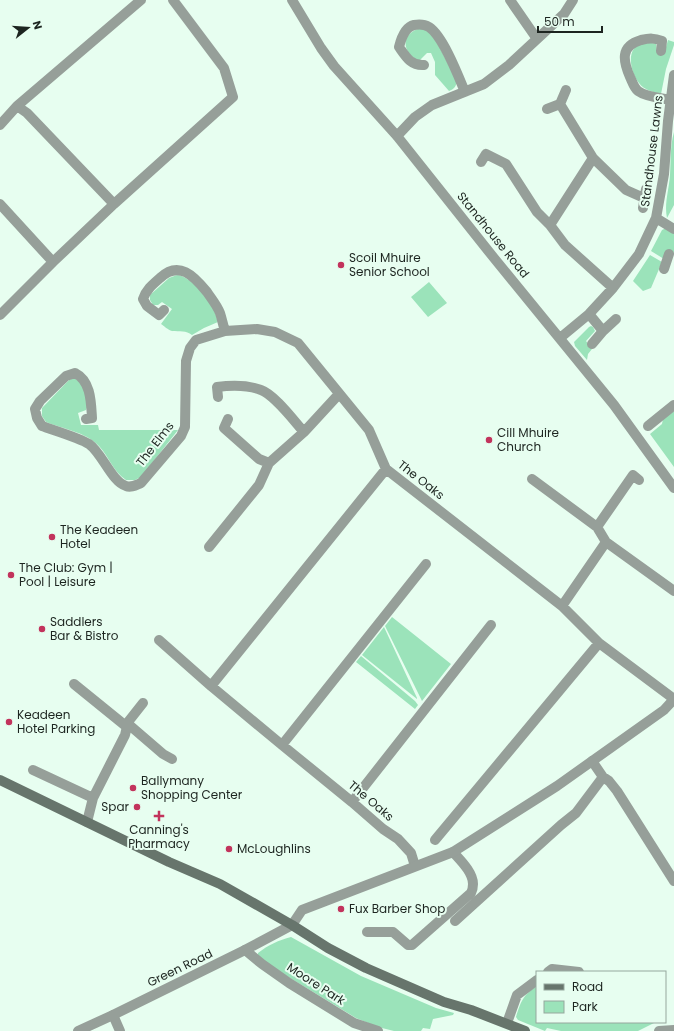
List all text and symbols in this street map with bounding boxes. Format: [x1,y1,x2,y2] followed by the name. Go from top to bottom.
[8,8,48,48] north arrow
[538,8,602,34] scale bar
[544,13,575,30] text: 50 m
[29,19,46,31] text: N
[636,94,667,208] street label: Standhouse Lawns
[453,188,533,281] street label: Standhouse Road
[349,249,430,280] place label: Scoil Mhuire Senior School
[336,260,346,270] marker: Scoil Mhuire Senior School
[132,418,177,470] street label: The Elms
[497,424,559,455] place label: Cill Mhuire Church
[484,435,494,445] marker: Cill Mhuire Church
[394,456,448,503] street label: The Oaks
[60,521,138,552] place label: The Keadeen Hotel
[47,532,57,542] marker: The Keadeen Hotel
[19,559,113,590] place label: The Club: Gym | Pool | Leisure
[6,570,16,580] marker: The Club: Gym | Pool | Leisure
[50,613,119,644] place label: Saddlers Bar & Bistro
[37,624,47,634] marker: Saddlers Bar & Bistro
[17,706,95,737] place label: Keadeen Hotel Parking
[4,717,14,727] marker: Keadeen Hotel Parking
[141,772,243,803] place label: Ballymany Shopping Center
[345,776,398,825] street label: The Oaks
[128,783,138,793] marker: Ballymany Shopping Center
[101,798,130,815] place label: Spar
[132,802,142,812] marker: Spar
[154,811,164,821] marker: Canning's Pharmacy
[128,821,190,852] place label: Canning's Pharmacy
[237,840,311,857] place label: McLoughlins
[224,844,234,854] marker: McLoughlins
[349,900,445,917] place label: Fux Barber Shop
[336,904,346,914] marker: Fux Barber Shop
[144,944,215,991] street label: Green Road
[284,958,349,1009] street label: Moore Park
[536,971,666,1023] legend
[572,978,603,995] text: Road
[572,998,599,1015] text: Park

